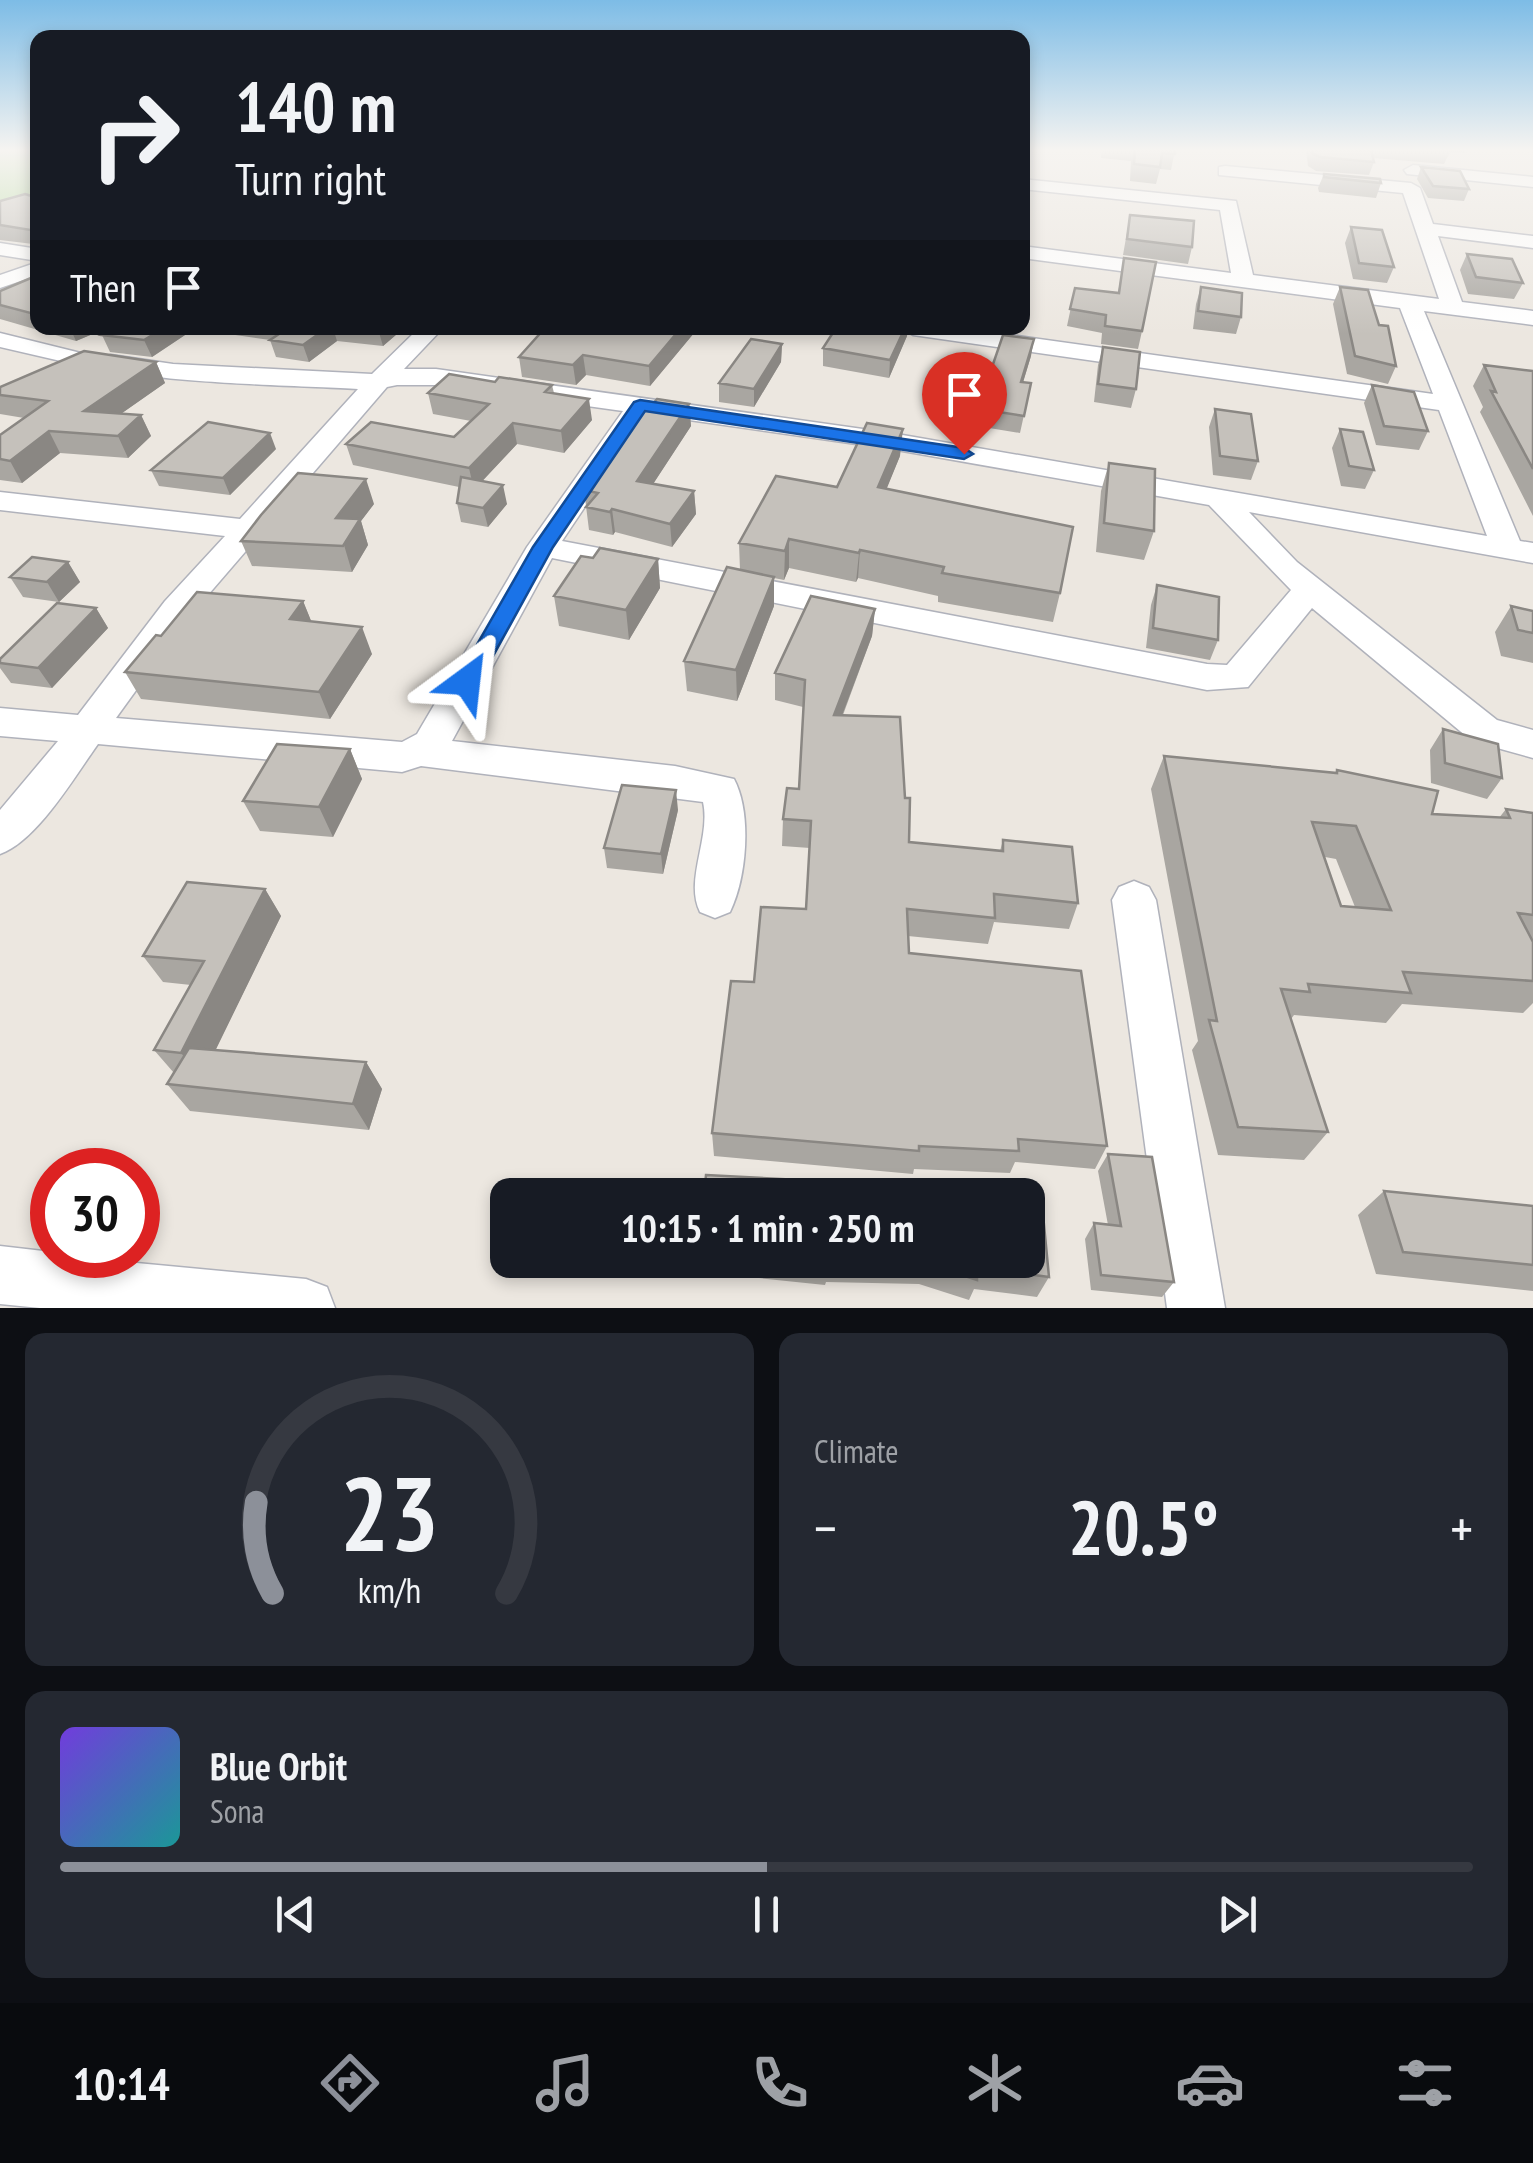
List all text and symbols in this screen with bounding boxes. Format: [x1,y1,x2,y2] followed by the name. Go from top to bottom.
[235,61,396,151] text: 140 m
[70,70,200,200] icon: right
[235,149,386,207] text: Turn right
[156,260,211,315] icon: arrive
[70,263,136,312] text: Then
[922,352,1007,455] pin
[937,367,992,422] icon: arrive
[415,629,519,733] position arrow
[30,1148,160,1278] speed limit sign: 30
[621,1203,914,1252] text: 10:15 · 1 min · 250 m
[814,1430,898,1472] text: Climate
[340,1445,439,1580] text: 23
[1068,1479,1219,1576] text: 20.5°
[814,1492,837,1563] text: −
[1450,1492,1473,1563] text: +
[358,1567,421,1613] text: km/h
[210,1741,347,1790] text: Blue Orbit
[210,1790,264,1832] text: Sona
[268,1887,323,1942] icon: previous
[739,1887,794,1942] icon: pause
[1210,1887,1265,1942] icon: next
[315,2048,385,2118] icon: directions
[530,2048,600,2118] icon: music
[745,2048,815,2118] icon: phone
[960,2048,1030,2118] icon: climate
[1175,2048,1245,2118] icon: car
[1390,2048,1460,2118] icon: filters
[73,2054,170,2112] text: 10:14

